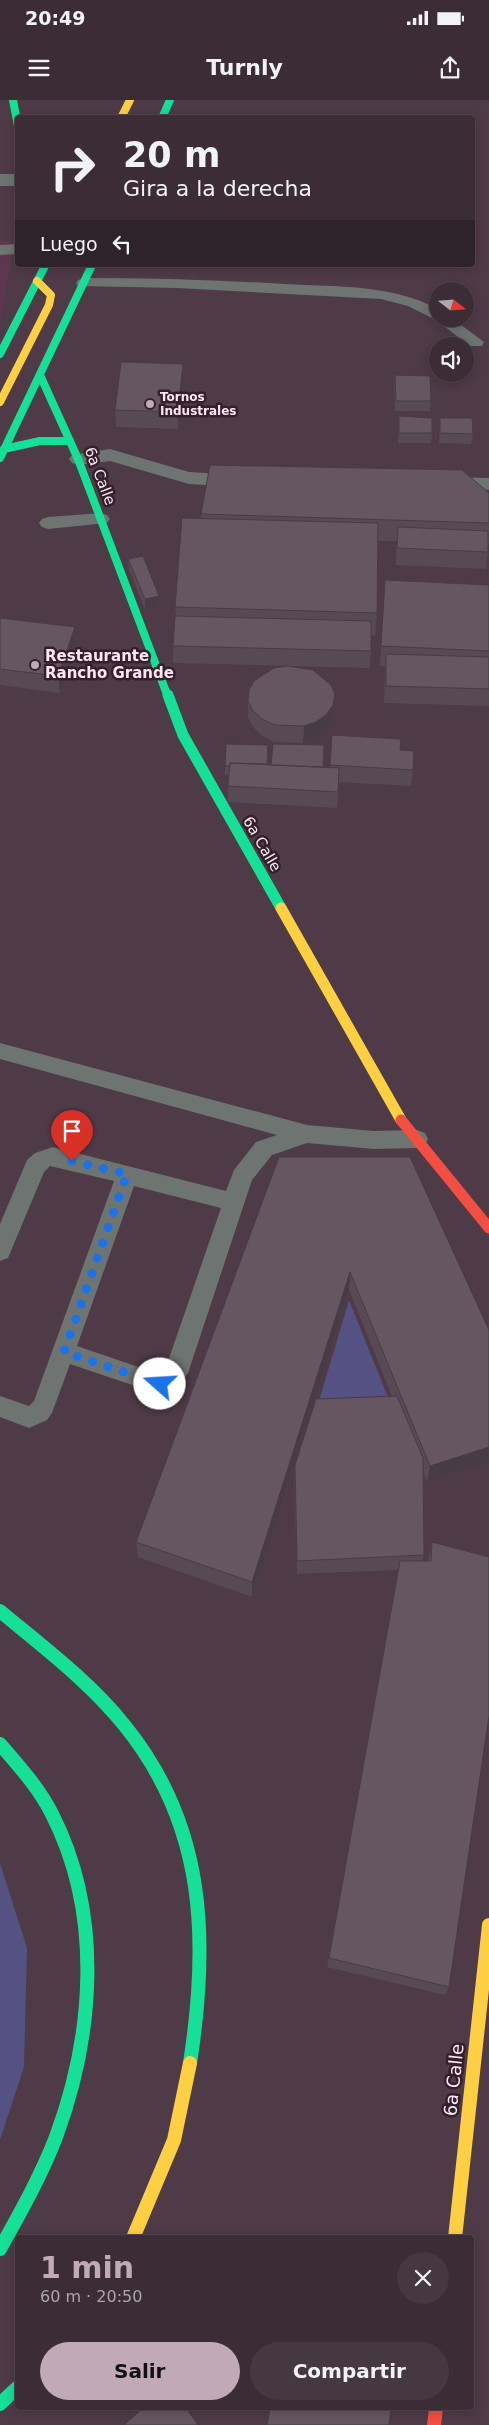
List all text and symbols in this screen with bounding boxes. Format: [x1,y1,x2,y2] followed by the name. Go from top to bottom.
[25,7,85,29] text: 20:49
[25,54,53,82] icon: menu
[436,54,464,82] icon: share
[206,55,283,80] text: Turnly
[40,135,105,200] icon: right
[123,135,220,175] text: 20 m
[123,176,312,201] text: Gira a la derecha
[108,230,136,258] icon: left
[40,233,98,255] text: Luego
[429,282,474,328] north arrow
[429,282,474,382] map controls
[429,337,474,382] button: sound
[160,390,236,418] place label: Tornos Industrales
[144,398,156,410] marker: Tornos Industrales
[81,444,119,508] street label: 6a Calle
[45,647,174,682] place label: Restaurante Rancho Grande
[29,659,41,671] marker: Restaurante Rancho Grande
[239,813,285,875] street label: 6a Calle
[51,1110,93,1161] pin
[58,1117,86,1145] icon: arrive
[133,1357,185,1409] position arrow
[439,2043,468,2117] street label: 6a Calle
[40,2250,134,2285] text: 1 min
[397,2252,449,2304] button: close
[40,2287,142,2306] text: 60 m · 20:50
[40,2342,240,2400] button: Salir
[250,2342,449,2400] button: Compartir

